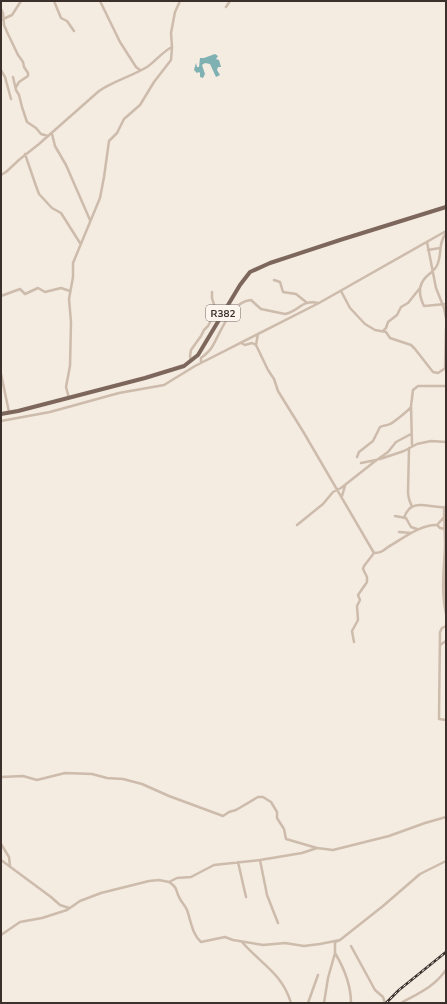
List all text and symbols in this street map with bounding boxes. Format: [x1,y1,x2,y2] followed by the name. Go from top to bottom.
[206,305,240,321] road number: R382

